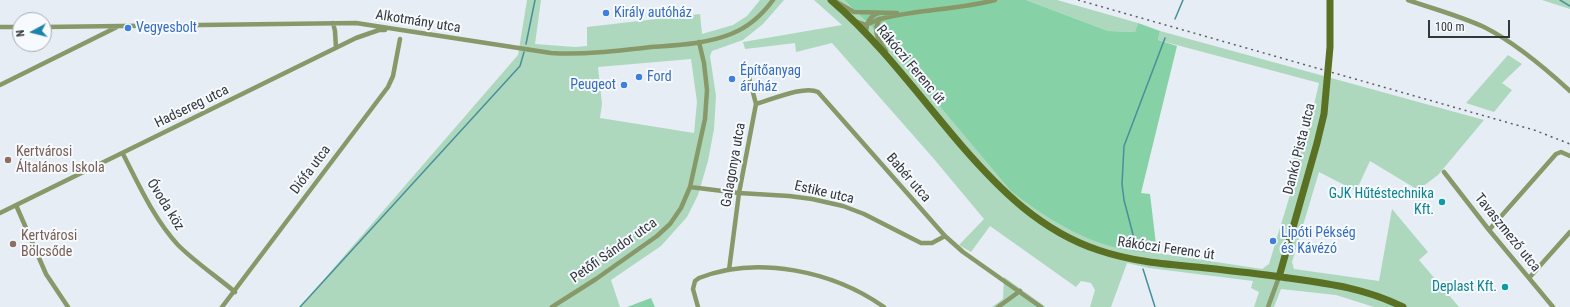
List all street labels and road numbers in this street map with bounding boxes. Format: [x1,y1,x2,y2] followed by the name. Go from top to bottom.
[374,7,462,37] street label: Alkotmány utca
[872,22,948,108] street label: Rákóczi Ferenc út
[152,82,232,132] street label: Hadsereg utca
[1281,102,1319,196] street label: Dankó Pista utca
[718,122,750,208] street label: Galagonya utca
[287,142,335,198] street label: Diófa utca
[882,150,934,206] street label: Babér utca
[143,176,187,234] street label: Óvoda köz
[793,178,855,208] street label: Estike utca
[1470,191,1544,275] street label: Tavaszmező utca
[568,215,660,287] street label: Petőfi Sándor utca
[1116,234,1216,264] street label: Rákóczi Ferenc út

